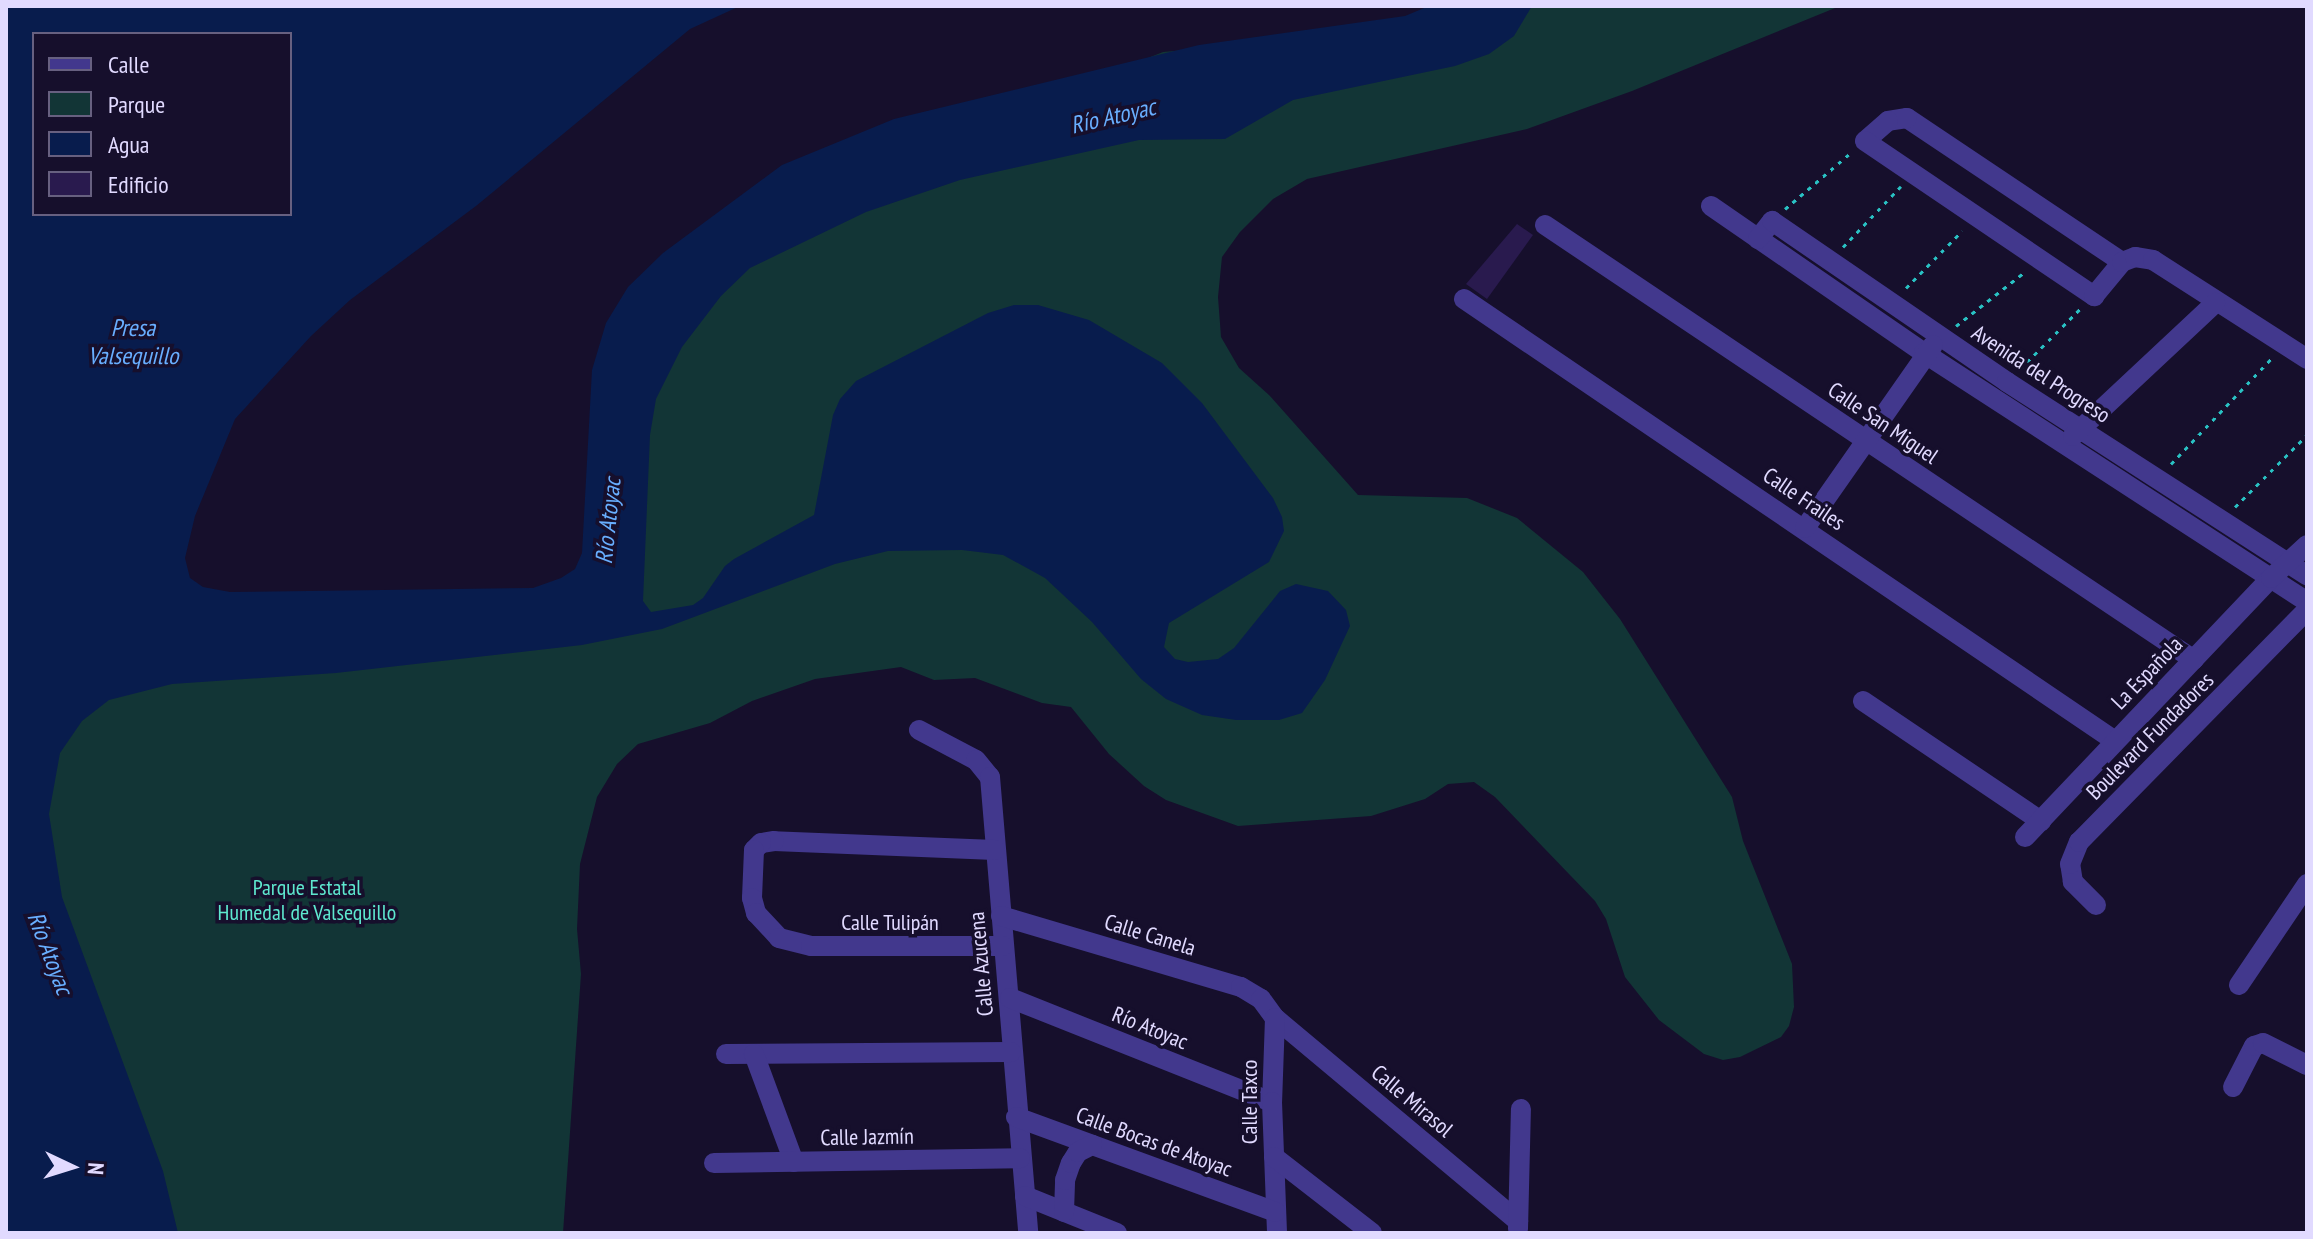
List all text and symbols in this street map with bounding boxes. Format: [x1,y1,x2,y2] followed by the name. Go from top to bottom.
[32,32,292,216] legend
[108,49,149,80] text: Calle
[108,89,165,120] text: Parque
[1067,92,1159,140] water label: Río Atoyac
[108,129,149,160] text: Agua
[108,169,169,200] text: Edificio
[88,314,178,370] water label: Presa Valsequillo
[1967,319,2115,429] street label: Avenida del Progreso
[1823,376,1943,470] street label: Calle San Miguel
[1758,462,1850,536] street label: Calle Frailes
[589,476,627,566] water label: Río Atoyac
[2106,631,2188,715] street label: La Española
[2081,667,2219,805] street label: Boulevard Fundadores
[217,874,397,926] park label: Parque Estatal Humedal de Valsequillo
[21,907,79,999] water label: Río Atoyac
[1101,909,1199,961] street label: Calle Canela
[841,910,939,936] street label: Calle Tulipán
[963,910,999,1018] street label: Calle Azucena
[1108,1001,1192,1055] street label: Río Atoyac
[1366,1059,1458,1143] street label: Calle Mirasol
[1237,1060,1263,1144] street label: Calle Taxco
[1072,1101,1236,1183] street label: Calle Bocas de Atoyac
[820,1123,914,1151] street label: Calle Jazmín
[32,1127,112,1207] north arrow
[82,1162,110,1176] text: N

